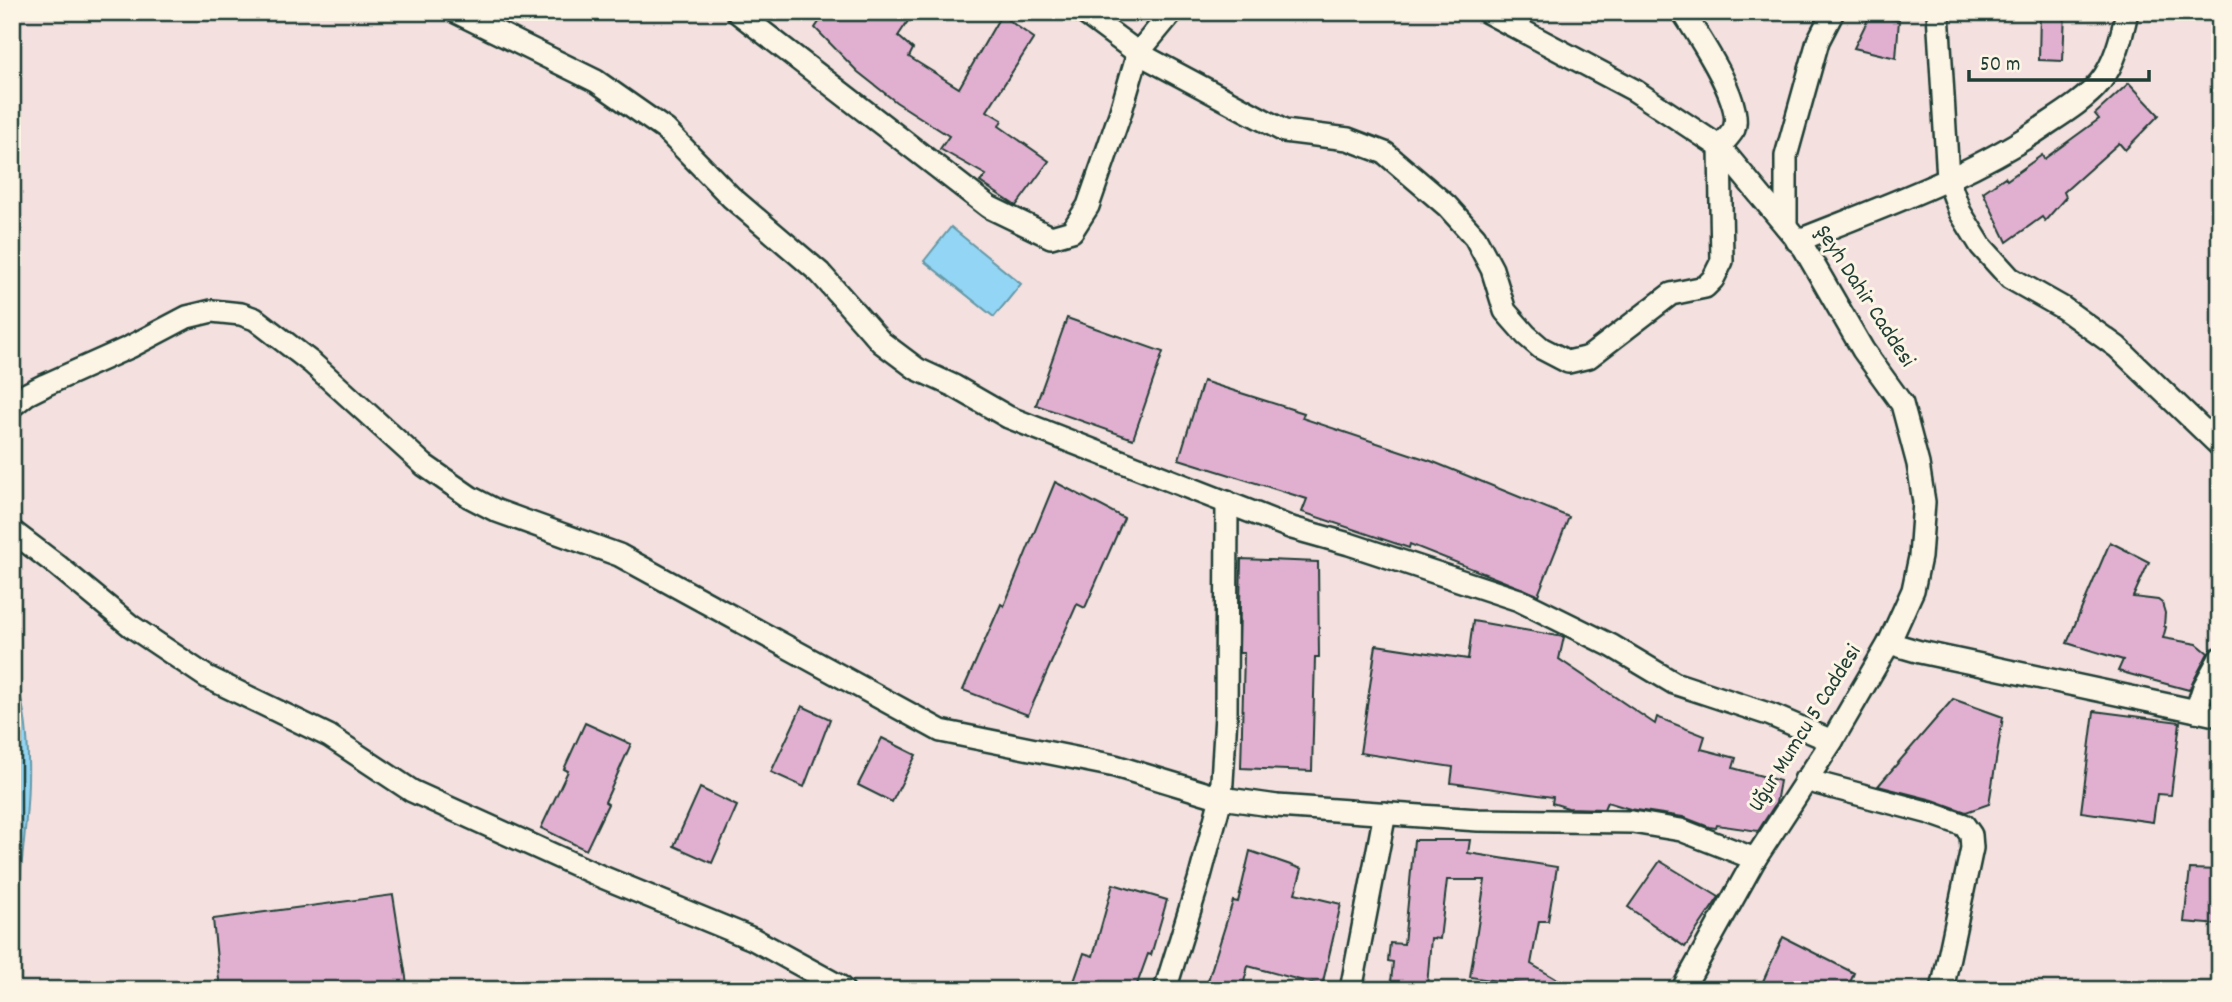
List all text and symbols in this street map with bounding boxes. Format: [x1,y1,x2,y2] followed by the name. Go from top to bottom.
[1969,38,2150,82] scale bar
[1980,51,2020,81] text: 50 m
[1806,219,1922,375] street label: Şeyh Dahir Caddesi
[1741,639,1871,819] street label: Uğur Mumcu 5 Caddesi

